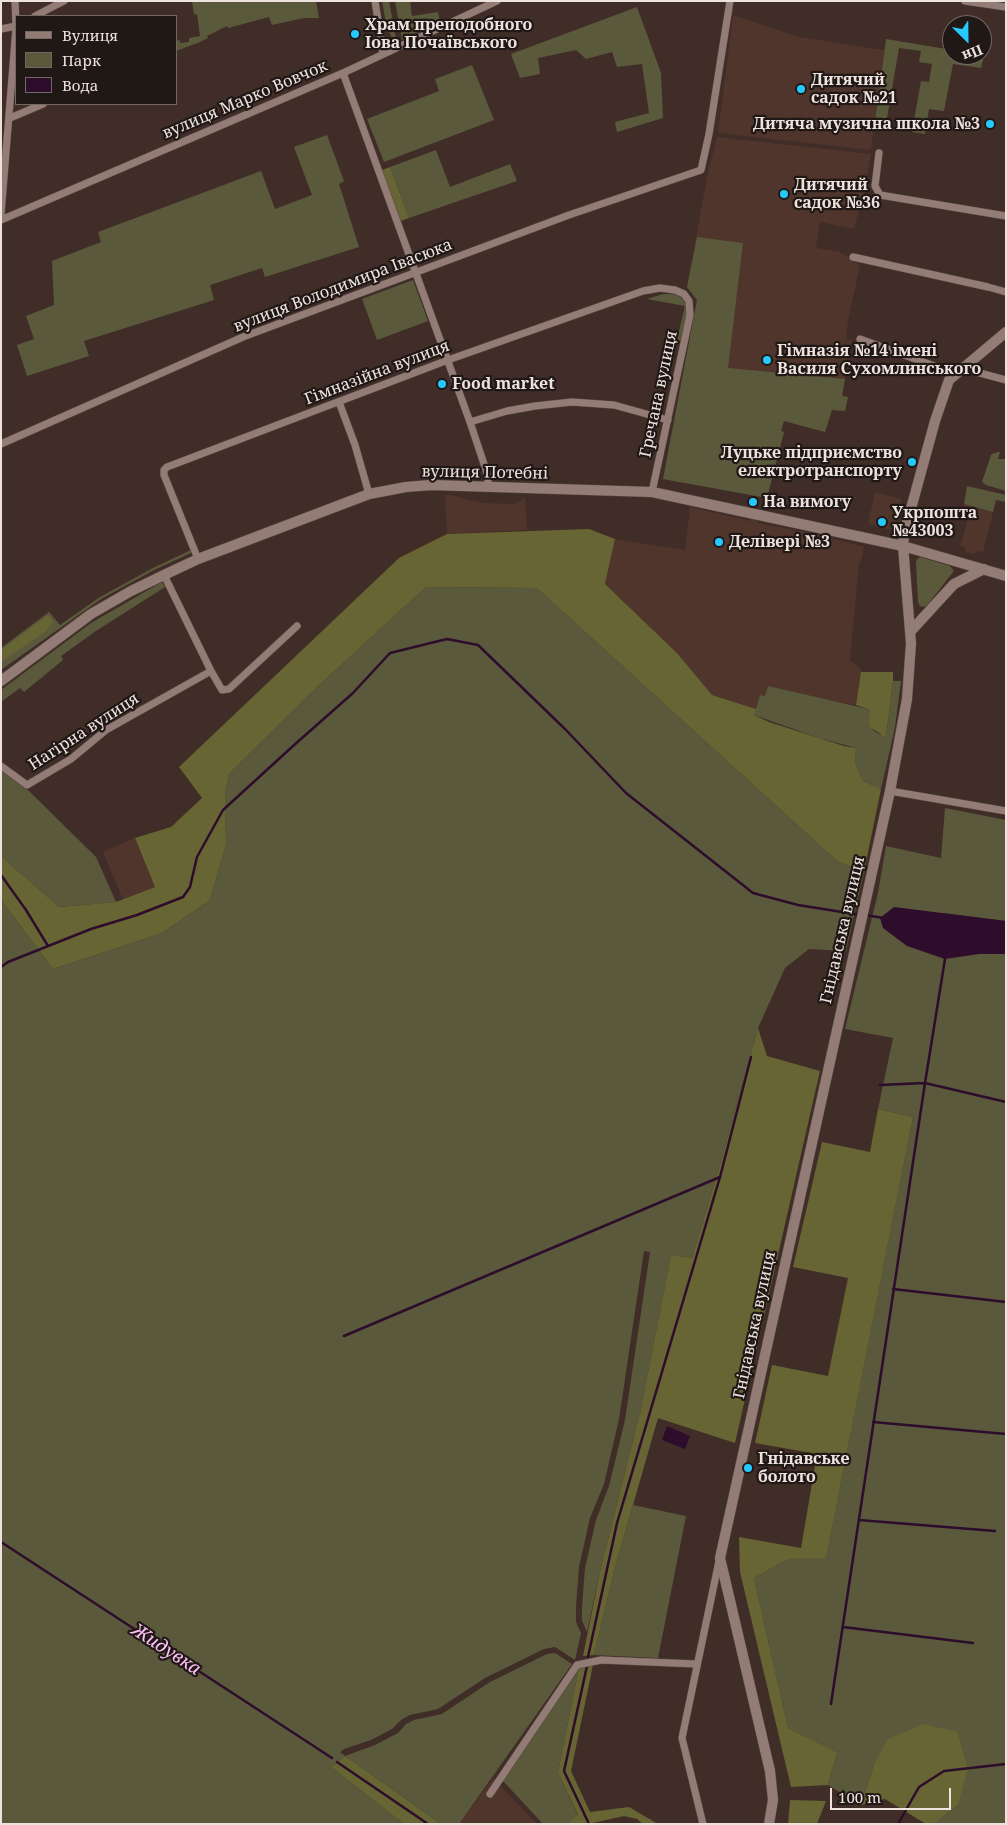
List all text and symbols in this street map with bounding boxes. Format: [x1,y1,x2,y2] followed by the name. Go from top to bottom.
[15,15,178,105] legend
[365,15,532,53] place label: Храм преподобного Іова Почаївського
[942,15,992,65] north arrow
[62,25,118,45] text: Вулиця
[349,28,361,40] marker: Храм преподобного Іова Почаївського
[959,41,986,66] text: Пн
[62,50,101,70] text: Парк
[160,57,330,143] street label: вулиця Марко Вовчок
[811,70,897,108] place label: Дитячий садок №21
[62,75,98,95] text: Вода
[795,83,807,95] marker: Дитячий садок №21
[753,114,980,134] place label: Дитяча музична школа №3
[984,118,996,130] marker: Дитяча музична школа №3
[794,175,880,213] place label: Дитячий садок №36
[778,188,790,200] marker: Дитячий садок №36
[231,235,455,337] street label: вулиця Володимира Івасюка
[636,329,682,459] street label: Гречана вулиця
[302,336,452,410] street label: Гімназійна вулиця
[777,341,981,379] place label: Гімназія №14 імені Василя Сухомлинського
[761,354,773,366] marker: Гімназія №14 імені Василя Сухомлинського
[452,374,555,394] place label: Food market
[436,378,448,390] marker: Food market
[721,443,902,481] place label: Луцьке підприємство електротранспорту
[906,456,918,468] marker: Луцьке підприємство електротранспорту
[421,462,549,484] street label: вулиця Потебні
[763,492,851,512] place label: На вимогу
[747,496,759,508] marker: На вимогу
[892,503,977,541] place label: Укрпошта №43003
[876,516,888,528] marker: Укрпошта №43003
[729,532,830,552] place label: Делівері №3
[713,536,725,548] marker: Делівері №3
[25,689,143,775] street label: Нагірна вулиця
[817,854,869,1006] street label: Гнідавська вулиця
[730,1249,780,1401] street label: Гнідавська вулиця
[758,1449,850,1487] place label: Гнідавське болото
[742,1462,754,1474] marker: Гнідавське болото
[127,1620,205,1680] water label: Жидувка
[832,1778,953,1810] scale bar
[838,1787,881,1807] text: 100 m

